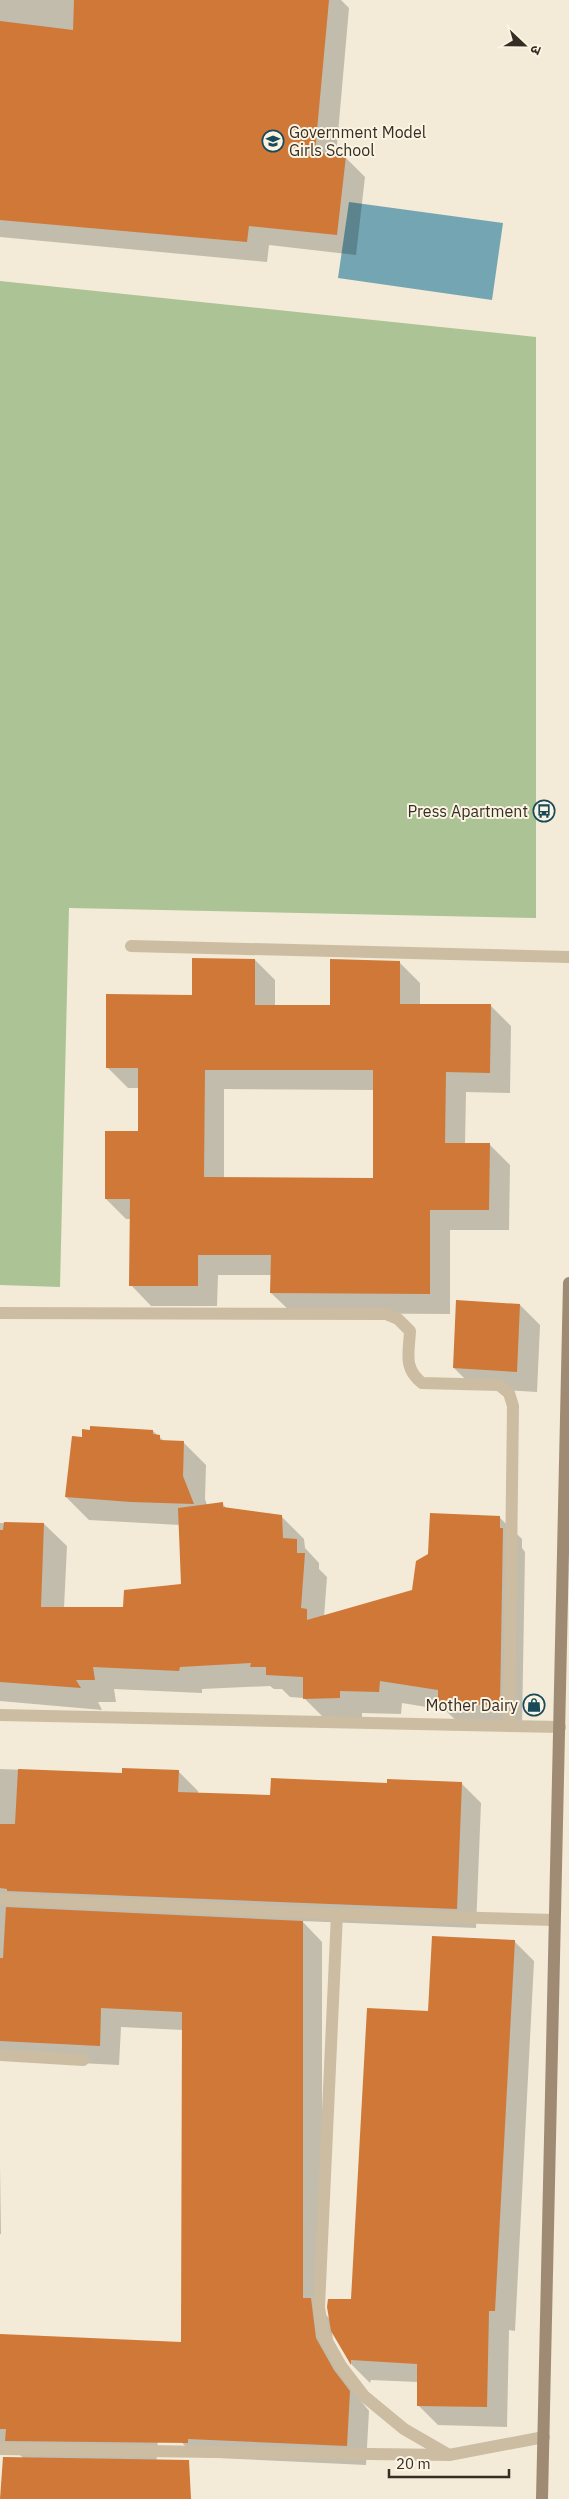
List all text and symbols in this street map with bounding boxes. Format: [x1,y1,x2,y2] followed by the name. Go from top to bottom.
[499,20,549,70] north arrow
[526,43,546,58] text: उ
[289,122,426,160] place label: Government Model Girls School
[261,129,285,153] school or university icon: Government Model Girls School
[532,799,556,823] bus stop icon: Press Apartment
[408,801,528,821] place label: Press Apartment
[522,1693,546,1717] shop icon: Mother Dairy
[426,1695,518,1715] place label: Mother Dairy
[389,2446,509,2478] scale bar
[396,2454,431,2473] text: 20 m

